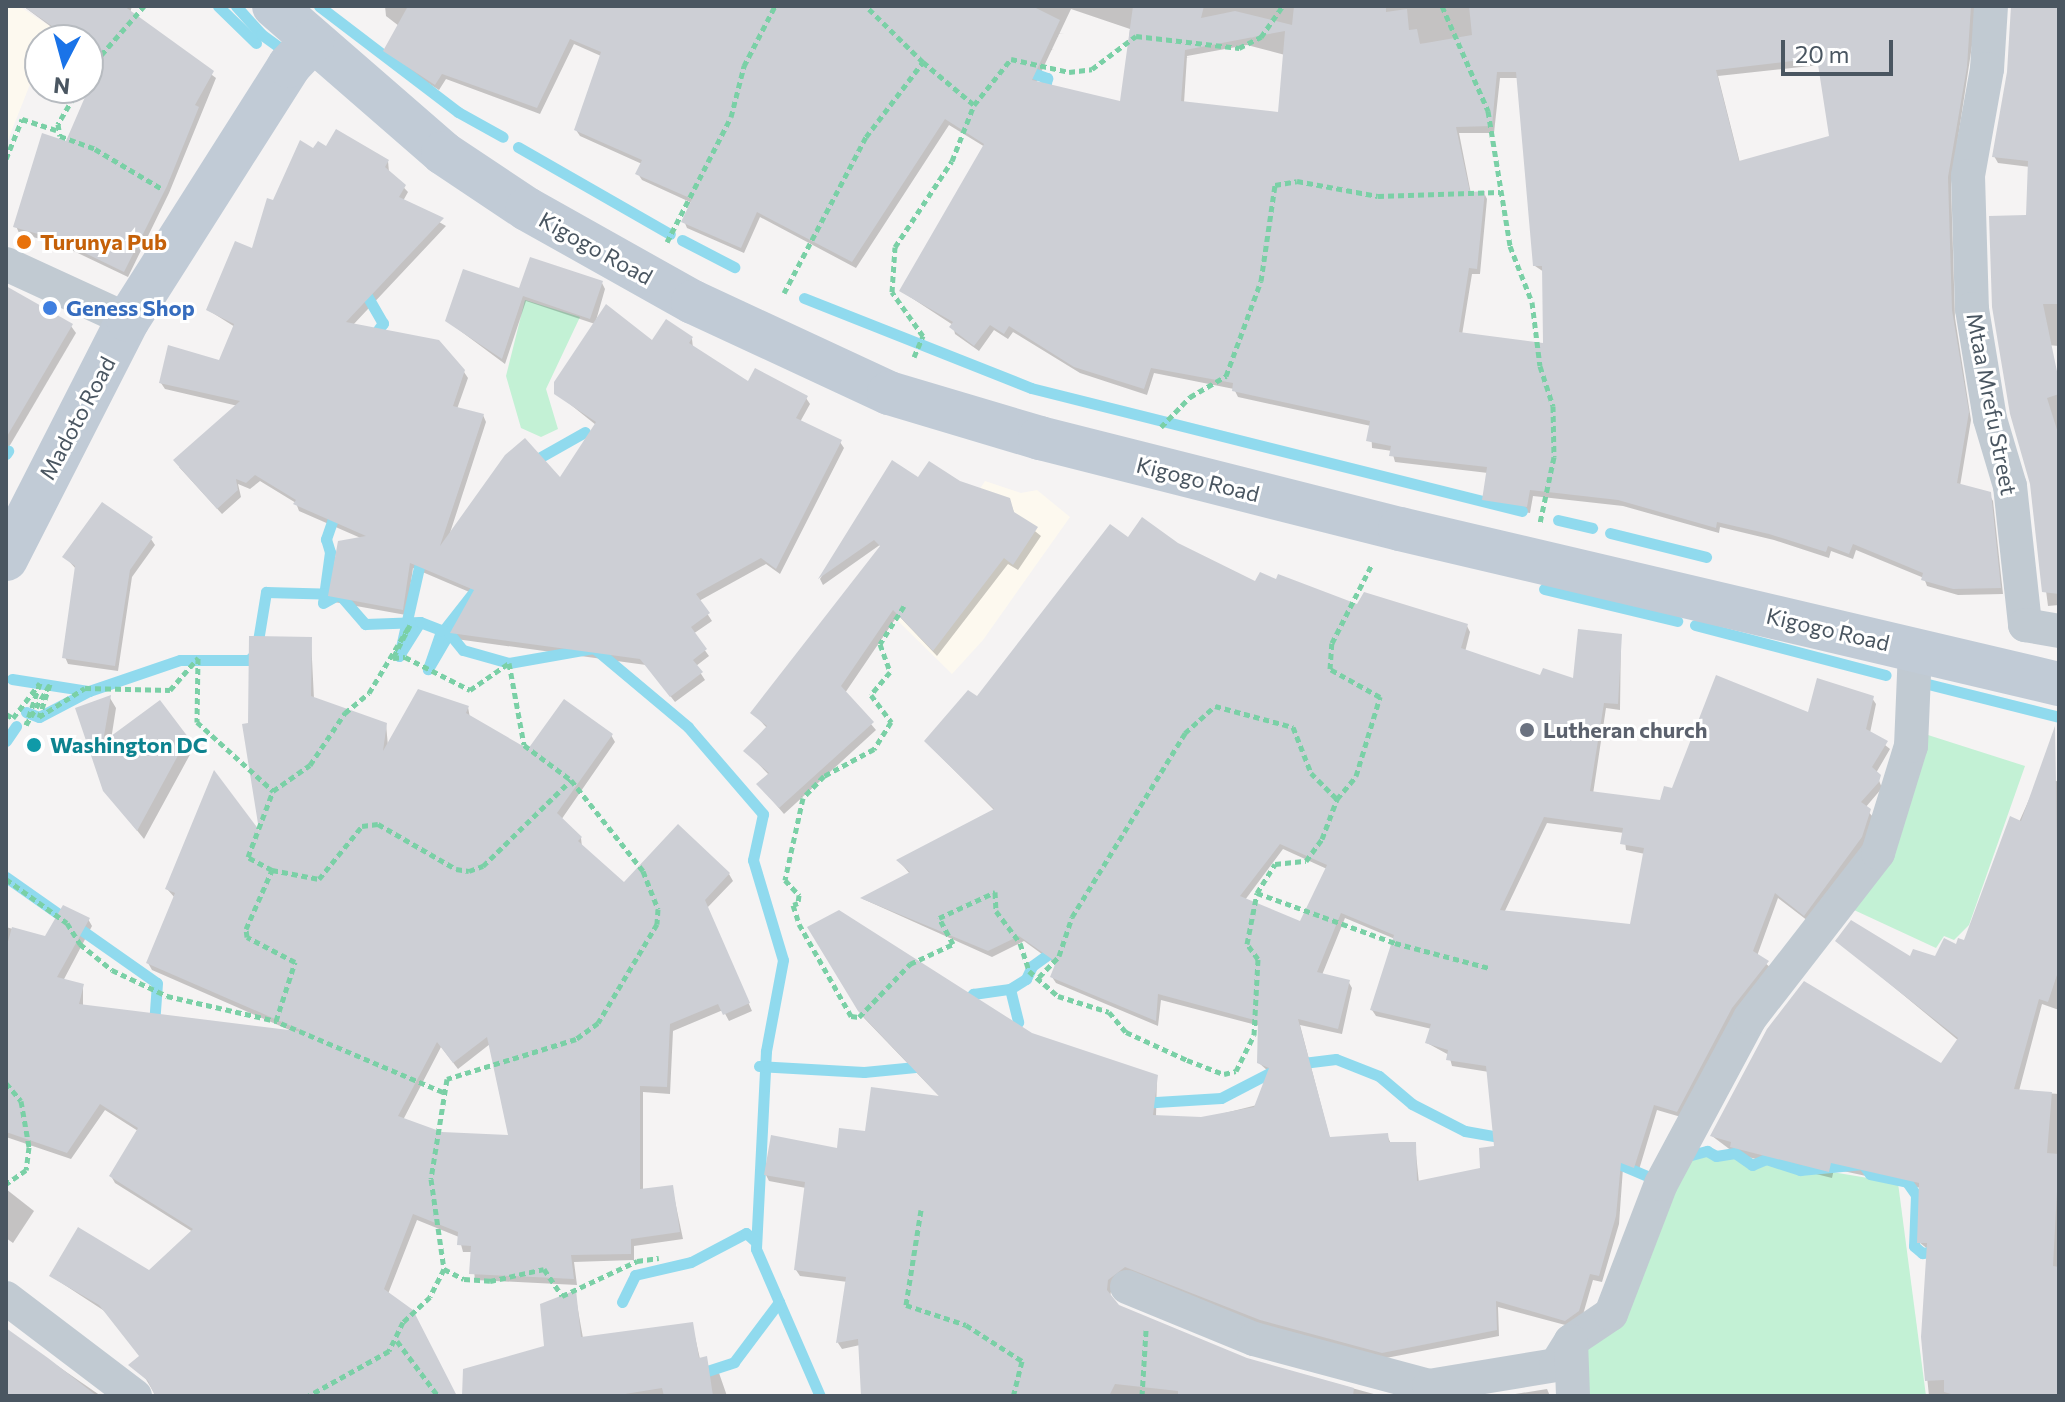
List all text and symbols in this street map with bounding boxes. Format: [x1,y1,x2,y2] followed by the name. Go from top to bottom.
[24,24,104,104] north arrow
[1785,24,1897,74] scale bar
[1795,39,1849,68] text: 20 m
[52,72,71,101] text: N
[535,206,657,290] street label: Kigogo Road
[40,229,167,255] place label: Turunya Pub
[15,233,33,251] marker: Turunya Pub
[66,295,195,321] place label: Geness Shop
[41,299,59,317] marker: Geness Shop
[1961,311,2023,497] street label: Mtaa Mrefu Street
[34,352,120,484] street label: Madoto Road
[1134,451,1262,507] street label: Kigogo Road
[1764,602,1892,656] street label: Kigogo Road
[1543,717,1707,743] place label: Lutheran church
[1518,721,1536,739] marker: Lutheran church
[50,732,208,758] place label: Washington DC
[25,736,43,754] marker: Washington DC

